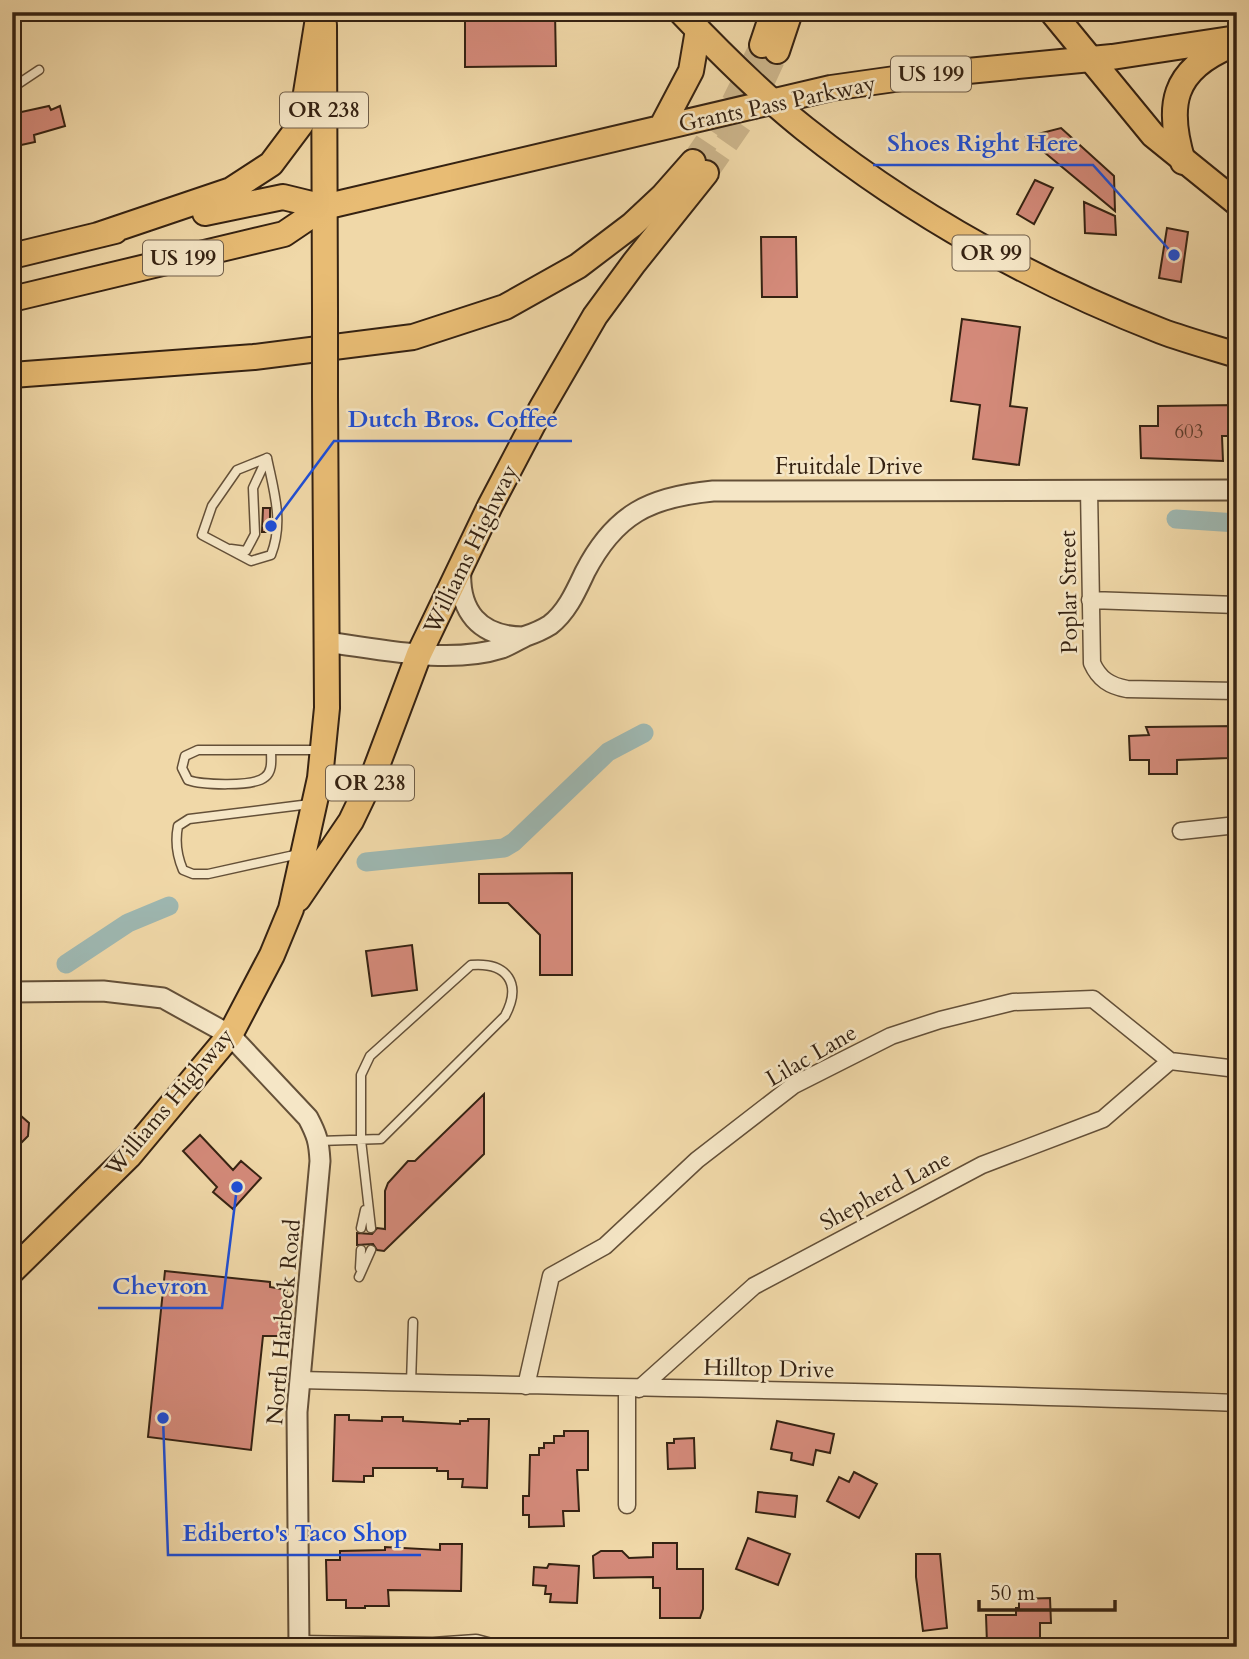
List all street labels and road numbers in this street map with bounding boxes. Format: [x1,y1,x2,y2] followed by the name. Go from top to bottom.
[891,56,971,92] road number: US 199
[676,67,878,140] street label: Grants Pass Parkway
[280,92,368,128] road number: OR 238
[953,236,1030,270] road number: OR 99
[143,240,223,276] road number: US 199
[775,451,923,482] street label: Fruitdale Drive
[416,459,525,640] street label: Williams Highway
[1052,530,1085,654] street label: Poplar Street
[326,766,414,800] road number: OR 238
[760,1017,862,1094] street label: Lilac Lane
[97,1021,241,1184] street label: Williams Highway
[814,1143,956,1238] street label: Shepherd Lane
[259,1217,308,1426] street label: North Harbeck Road
[703,1352,835,1385] street label: Hilltop Drive

